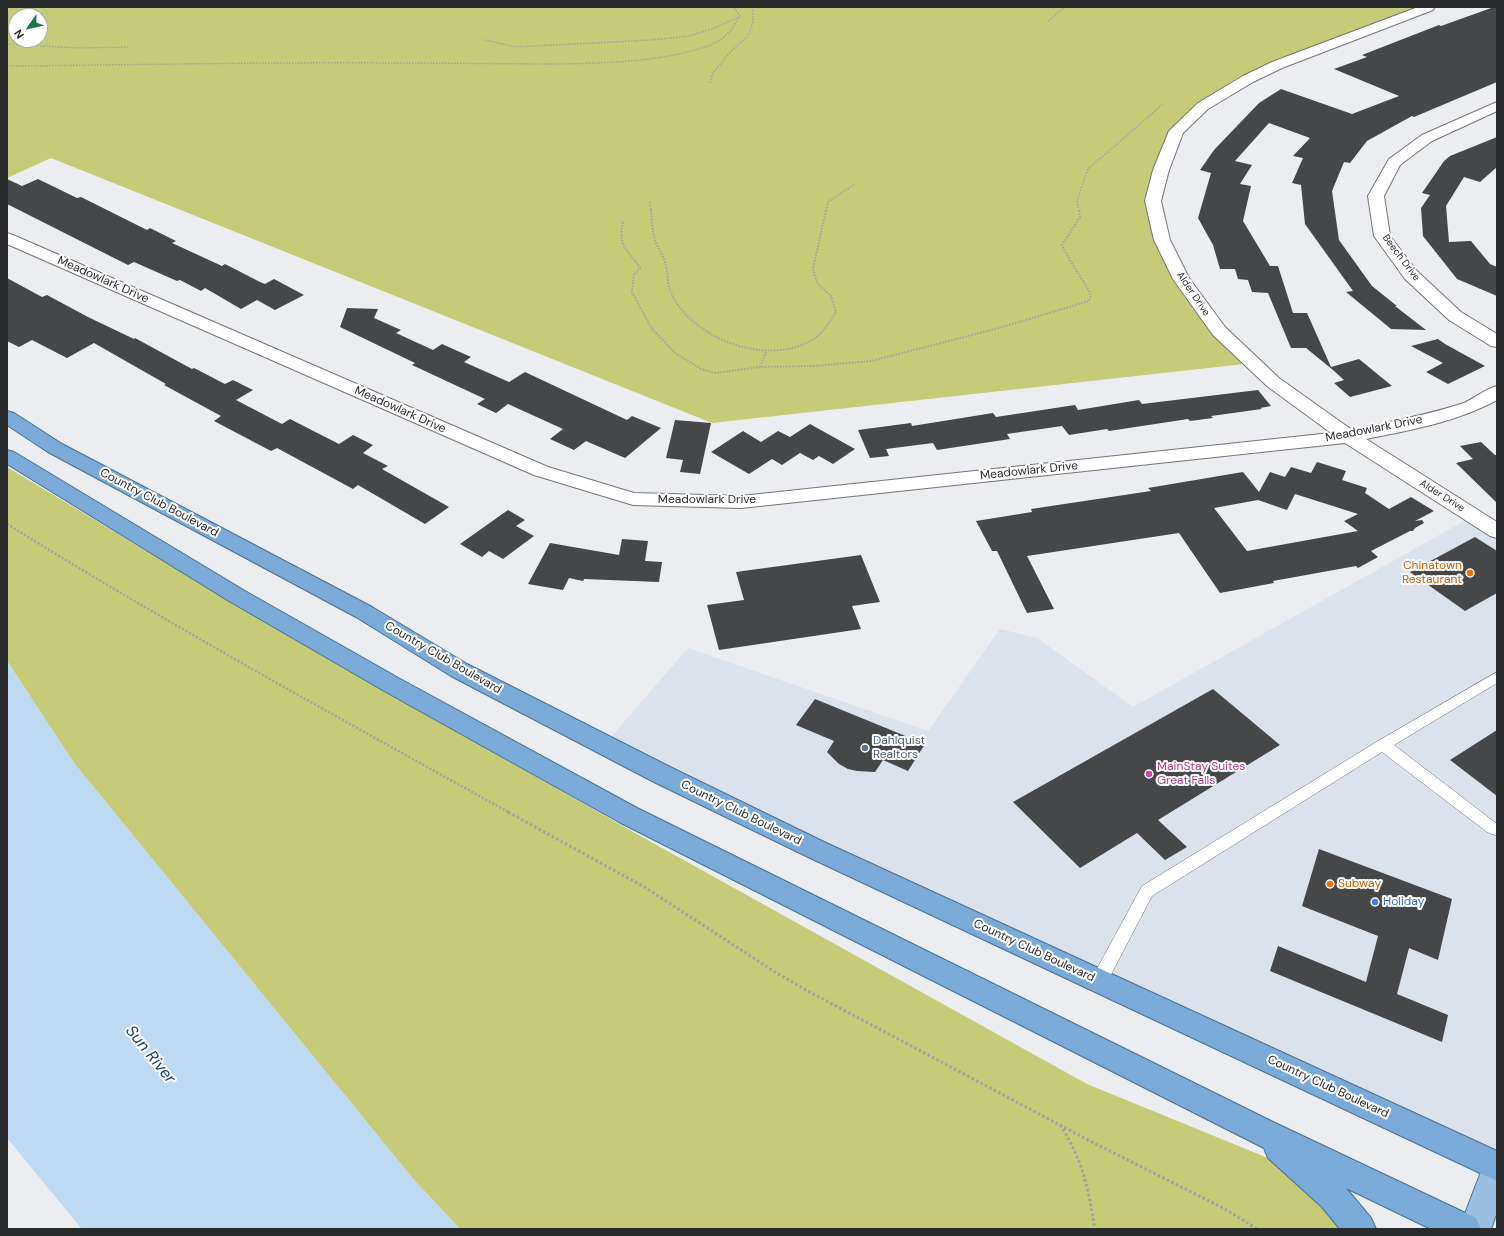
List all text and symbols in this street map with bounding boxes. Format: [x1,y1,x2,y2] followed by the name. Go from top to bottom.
[8,8,48,48] north arrow
[11,27,27,41] text: N
[1380,232,1422,284] street label: Beech Drive
[55,253,151,307] street label: Meadowlark Drive
[1174,270,1212,318] street label: Alder Drive
[352,383,448,437] street label: Meadowlark Drive
[1324,413,1424,445] street label: Meadowlark Drive
[979,459,1079,483] street label: Meadowlark Drive
[97,466,221,540] street label: Country Club Boulevard
[1417,477,1467,515] street label: Alder Drive
[658,493,756,507] street label: Meadowlark Drive
[1402,559,1462,587] place label: Chinatown Restaurant
[1465,568,1475,578] marker: Chinatown Restaurant
[382,619,504,697] street label: Country Club Boulevard
[873,734,925,762] place label: Dahlquist Realtors
[860,743,870,753] marker: Dahlquist Realtors
[1157,760,1245,788] place label: MainStay Suites Great Falls
[1144,769,1154,779] marker: MainStay Suites Great Falls
[678,778,804,848] street label: Country Club Boulevard
[1338,877,1381,891] place label: Subway
[1325,879,1335,889] marker: Subway
[1383,895,1424,909] place label: Holiday
[1370,897,1380,907] marker: Holiday
[971,917,1097,985] street label: Country Club Boulevard
[121,1022,179,1088] water label: Sun River
[1265,1053,1391,1121] street label: Country Club Boulevard

